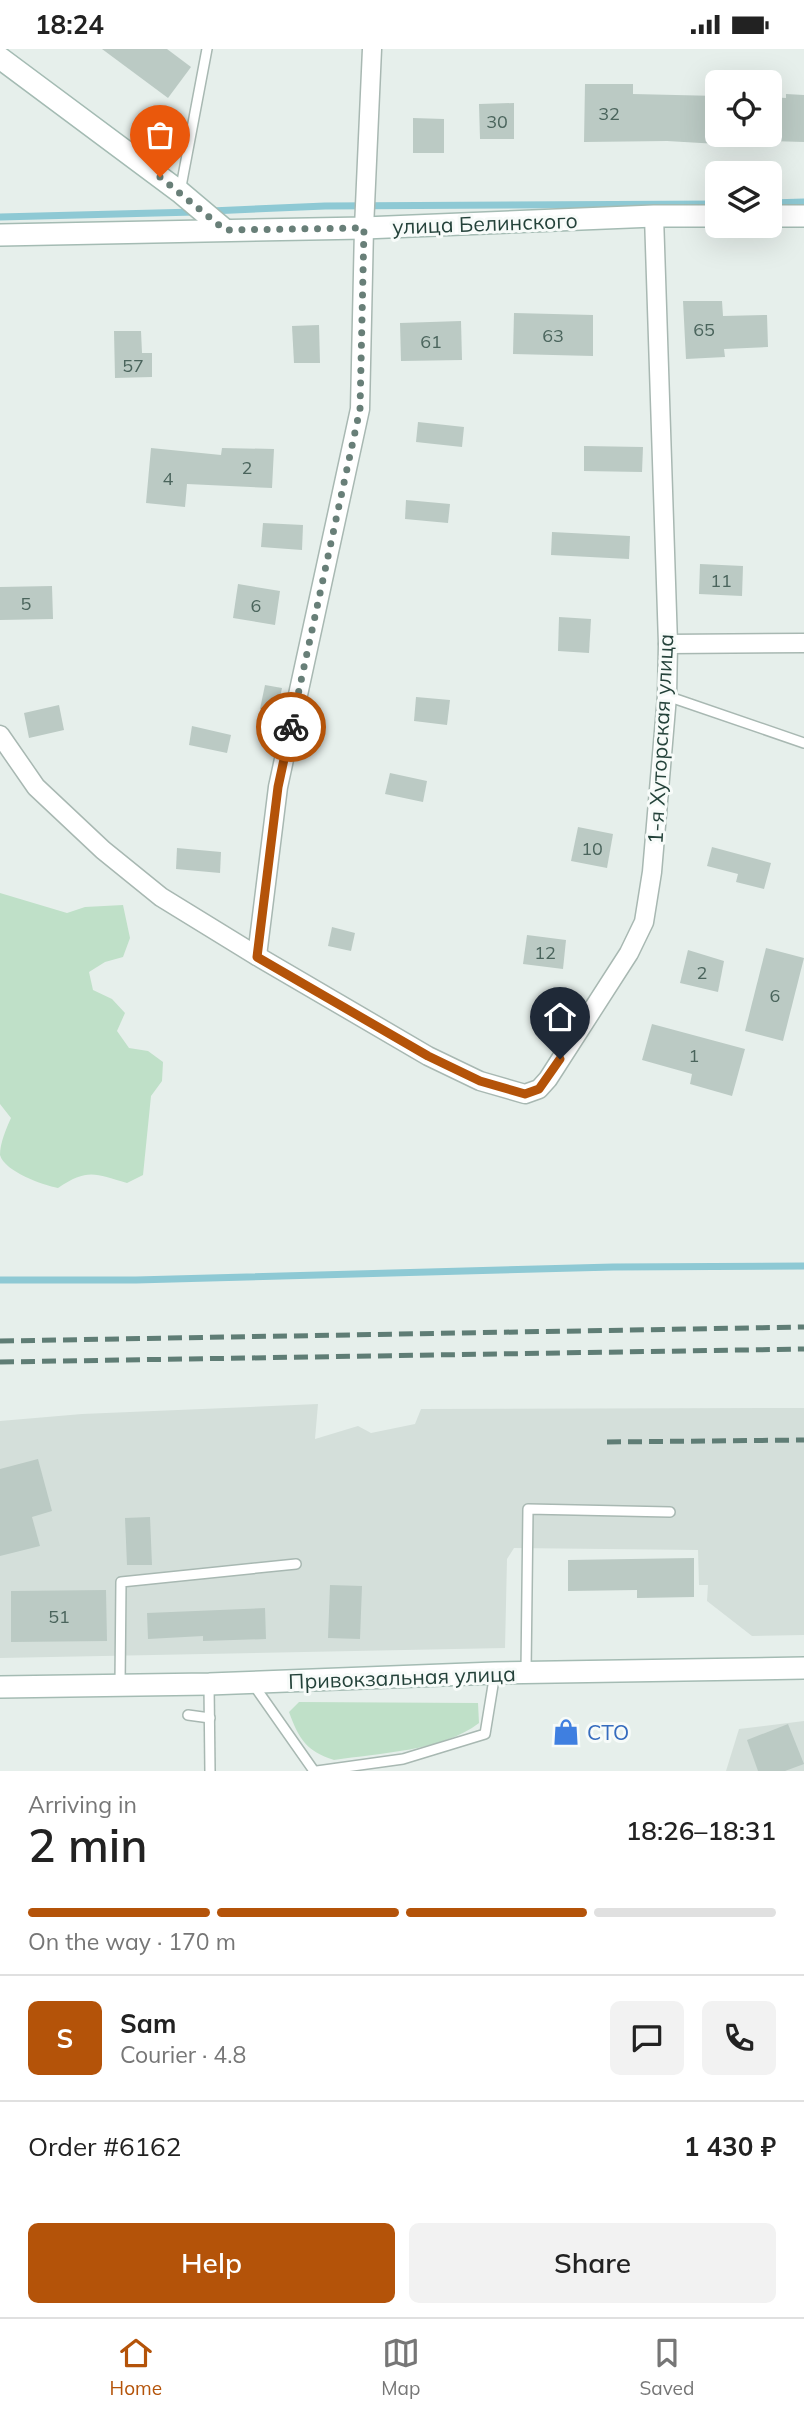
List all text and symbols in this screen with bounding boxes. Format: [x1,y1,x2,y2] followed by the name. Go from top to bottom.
[35,8,104,41] text: 18:24
[705,70,782,238] map controls
[705,70,782,147] button: locate
[598,102,620,125] house number: 32
[130,105,190,177] pin
[486,110,508,133] house number: 30
[141,116,179,154] icon: bag
[705,161,782,238] button: layers
[392,207,578,239] street label: улица Белинского
[693,318,715,341] house number: 65
[542,324,564,347] house number: 63
[420,330,442,353] house number: 61
[122,354,144,377] house number: 57
[242,456,252,479] house number: 2
[163,467,174,490] house number: 4
[710,569,732,592] house number: 11
[21,592,32,615] house number: 5
[251,594,261,617] house number: 6
[642,633,678,845] street label: 1-я Хуторская улица
[256,692,326,762] courier
[272,708,310,746] icon: bike
[581,837,603,860] house number: 10
[534,941,556,964] house number: 12
[697,961,707,984] house number: 2
[770,984,780,1007] house number: 6
[530,987,590,1059] pin
[541,998,579,1036] icon: home
[689,1044,699,1067] house number: 1
[48,1605,70,1628] house number: 51
[288,1660,516,1694] street label: Привокзальная улица
[551,1717,581,1747] shop icon: СТО
[587,1719,629,1745] place label: СТО
[28,1790,137,1819] text: Arriving in
[626,1814,776,1847] text: 18:26–18:31
[28,1816,147,1874] text: 2 min
[28,1927,236,1956] text: On the way · 170 m
[610,2001,684,2075] button: chat
[702,2001,776,2075] button: phone
[120,2007,176,2040] text: Sam
[57,2022,73,2055] text: S
[120,2040,246,2069] text: Courier · 4.8
[28,2130,181,2163] text: Order #6162
[684,2130,776,2163] text: 1 430 ₽
[28,2223,395,2303] button: Help
[409,2223,776,2303] button: Share
[110,2334,162,2400] tab: Home
[381,2334,420,2400] tab: Map
[640,2334,694,2400] tab: Saved

